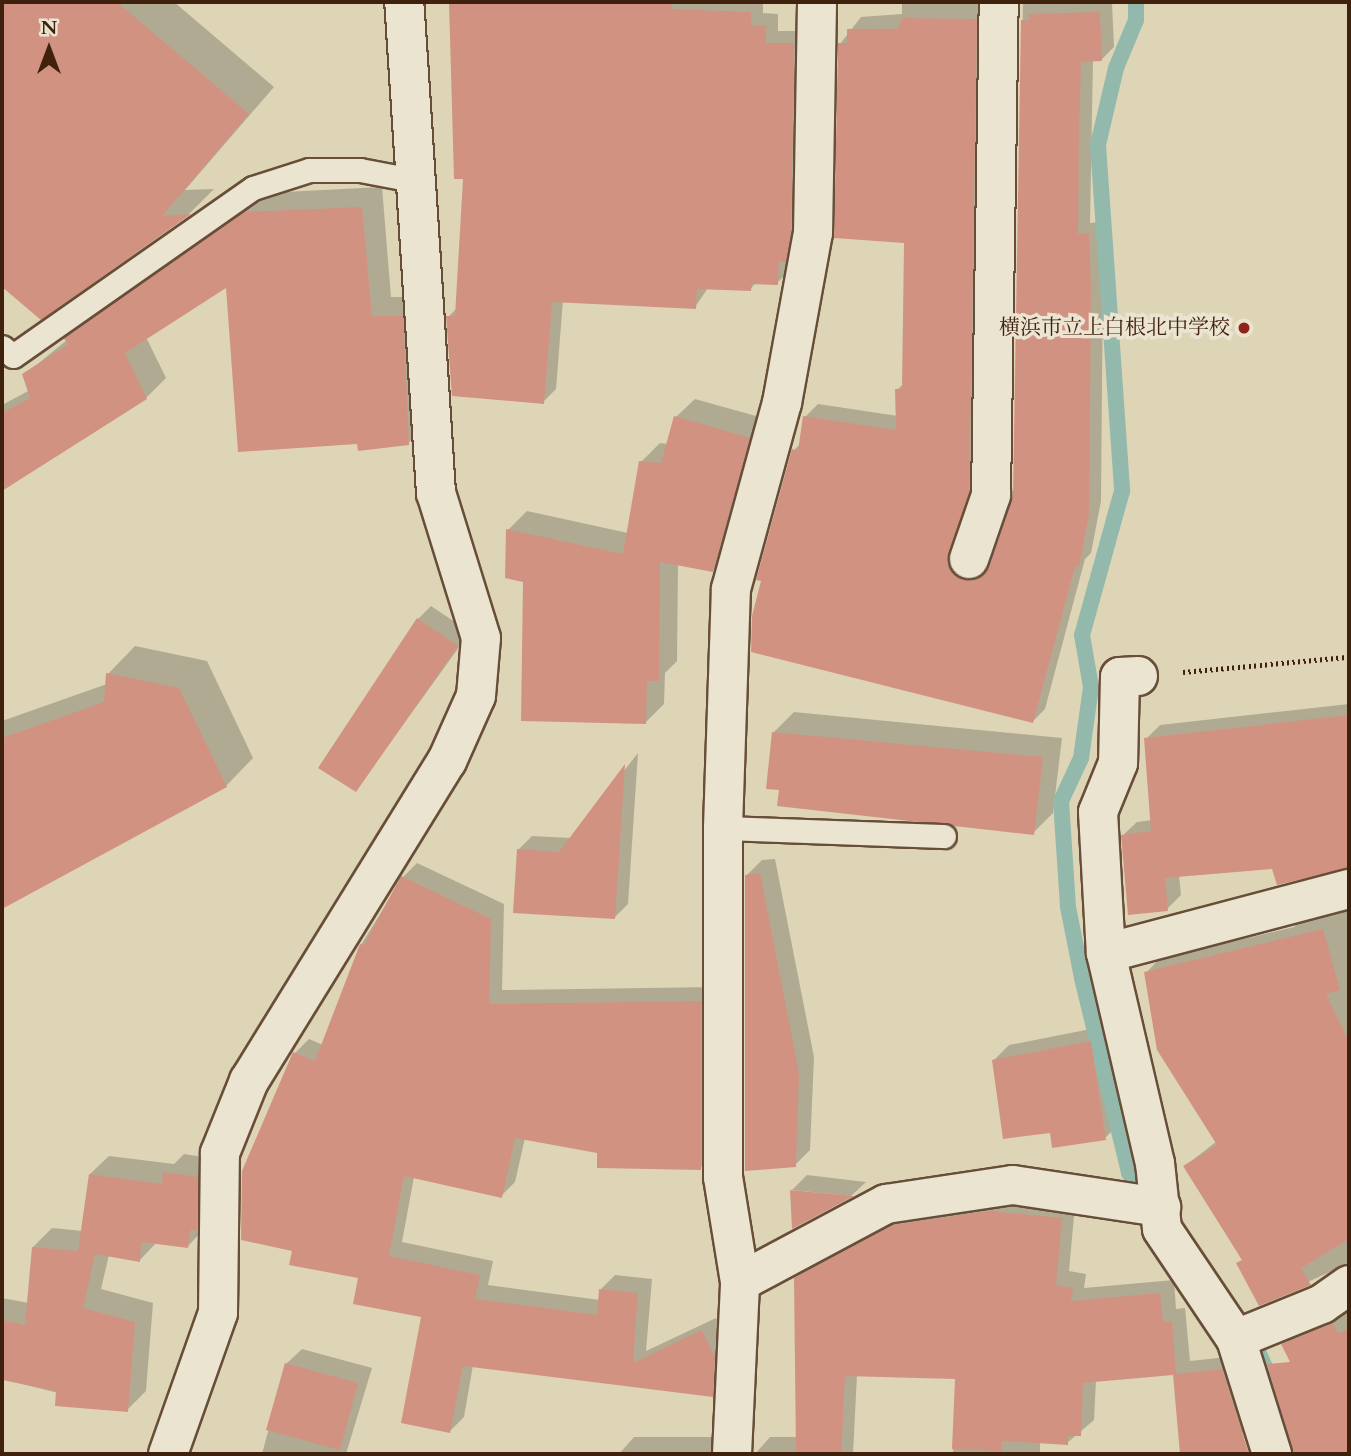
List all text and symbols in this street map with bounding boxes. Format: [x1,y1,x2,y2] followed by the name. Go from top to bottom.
[14,14,84,84] north arrow
[41,15,57,41] text: N
[999,315,1230,341] place label: 横浜市立上白根北中学校
[1236,320,1252,336] marker: 横浜市立上白根北中学校

